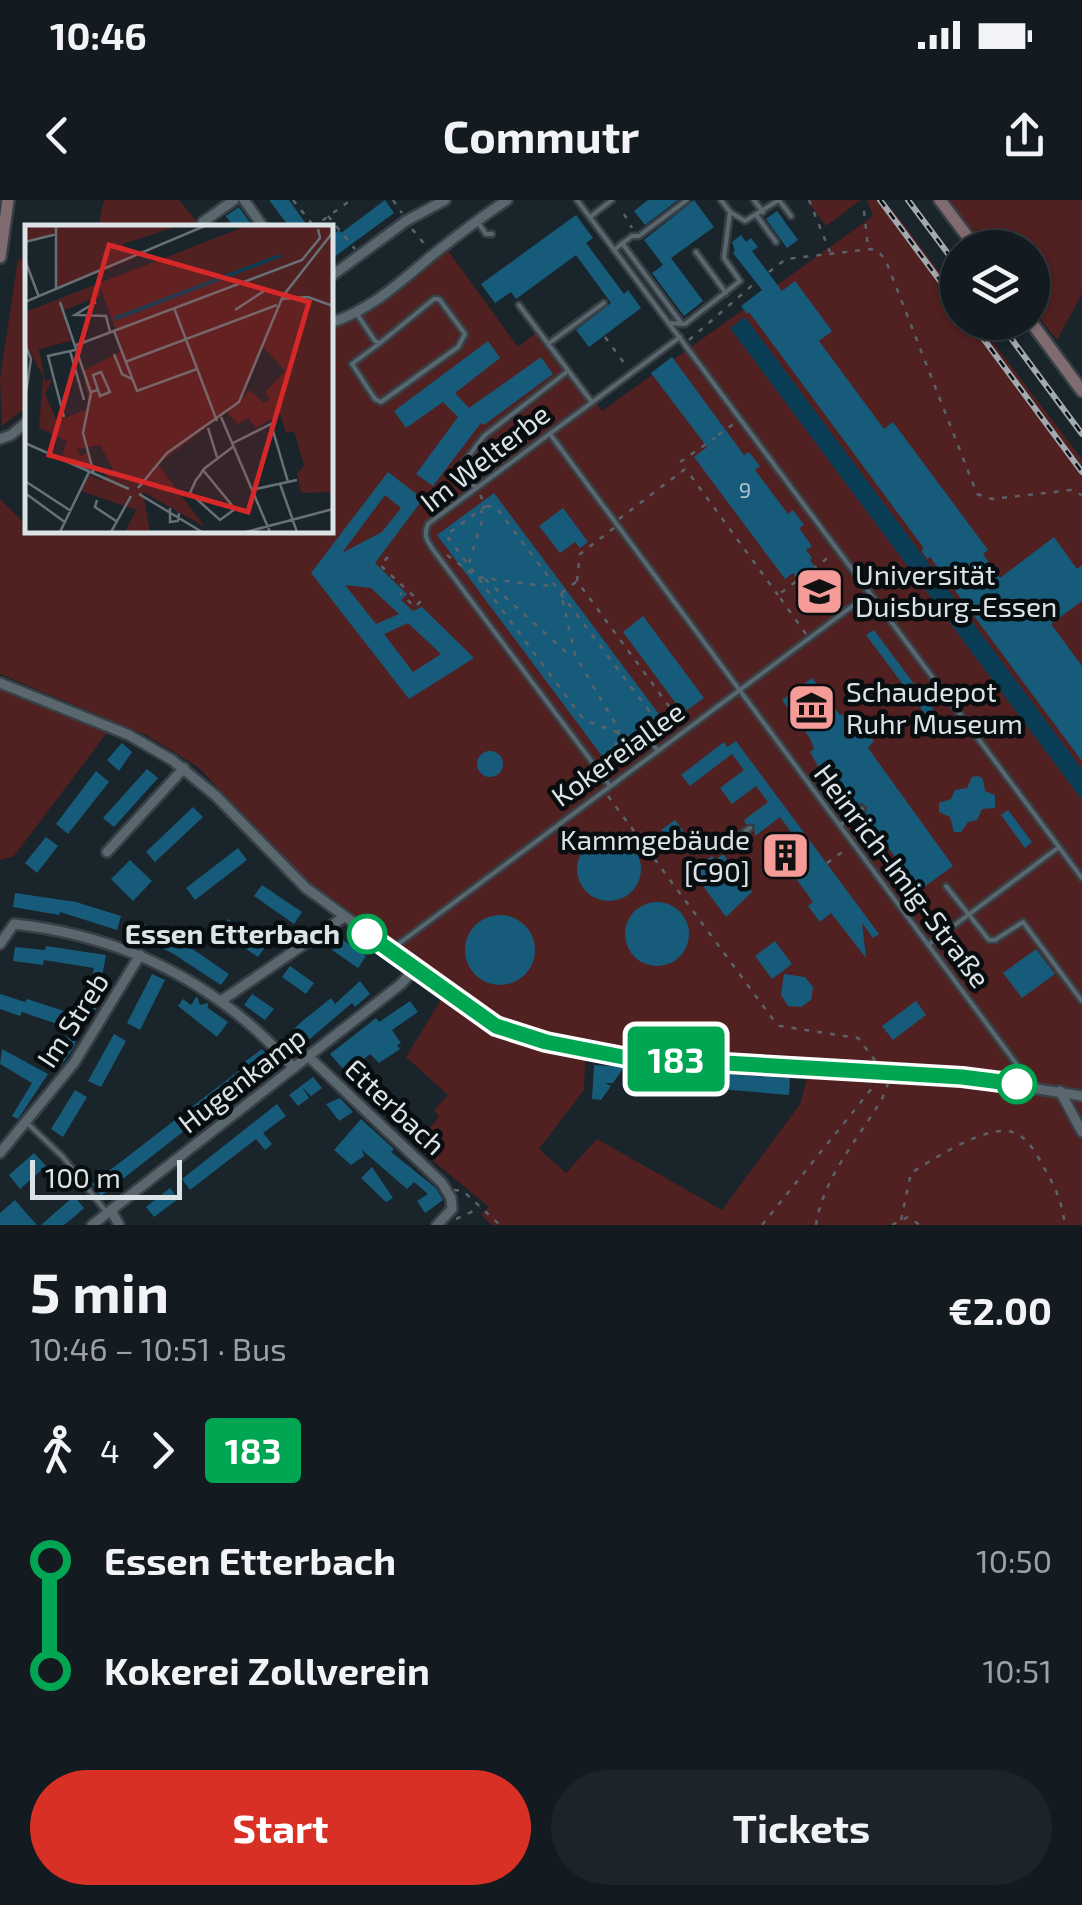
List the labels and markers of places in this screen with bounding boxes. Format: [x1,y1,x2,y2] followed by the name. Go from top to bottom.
[855,557,1057,623] place label: Universität Duisburg-Essen
[794,565,846,617] school or university icon: Universität Duisburg-Essen
[846,674,1023,740] place label: Schaudepot Ruhr Museum
[785,682,837,734] museum icon: Schaudepot Ruhr Museum
[560,822,750,888] place label: Kammgebäude [C90]
[759,830,811,882] building icon: Kammgebäude [C90]
[348,915,386,953] marker: Essen Etterbach
[125,916,340,950] place label: Essen Etterbach
[998,1065,1036,1103] unlabelled marker

